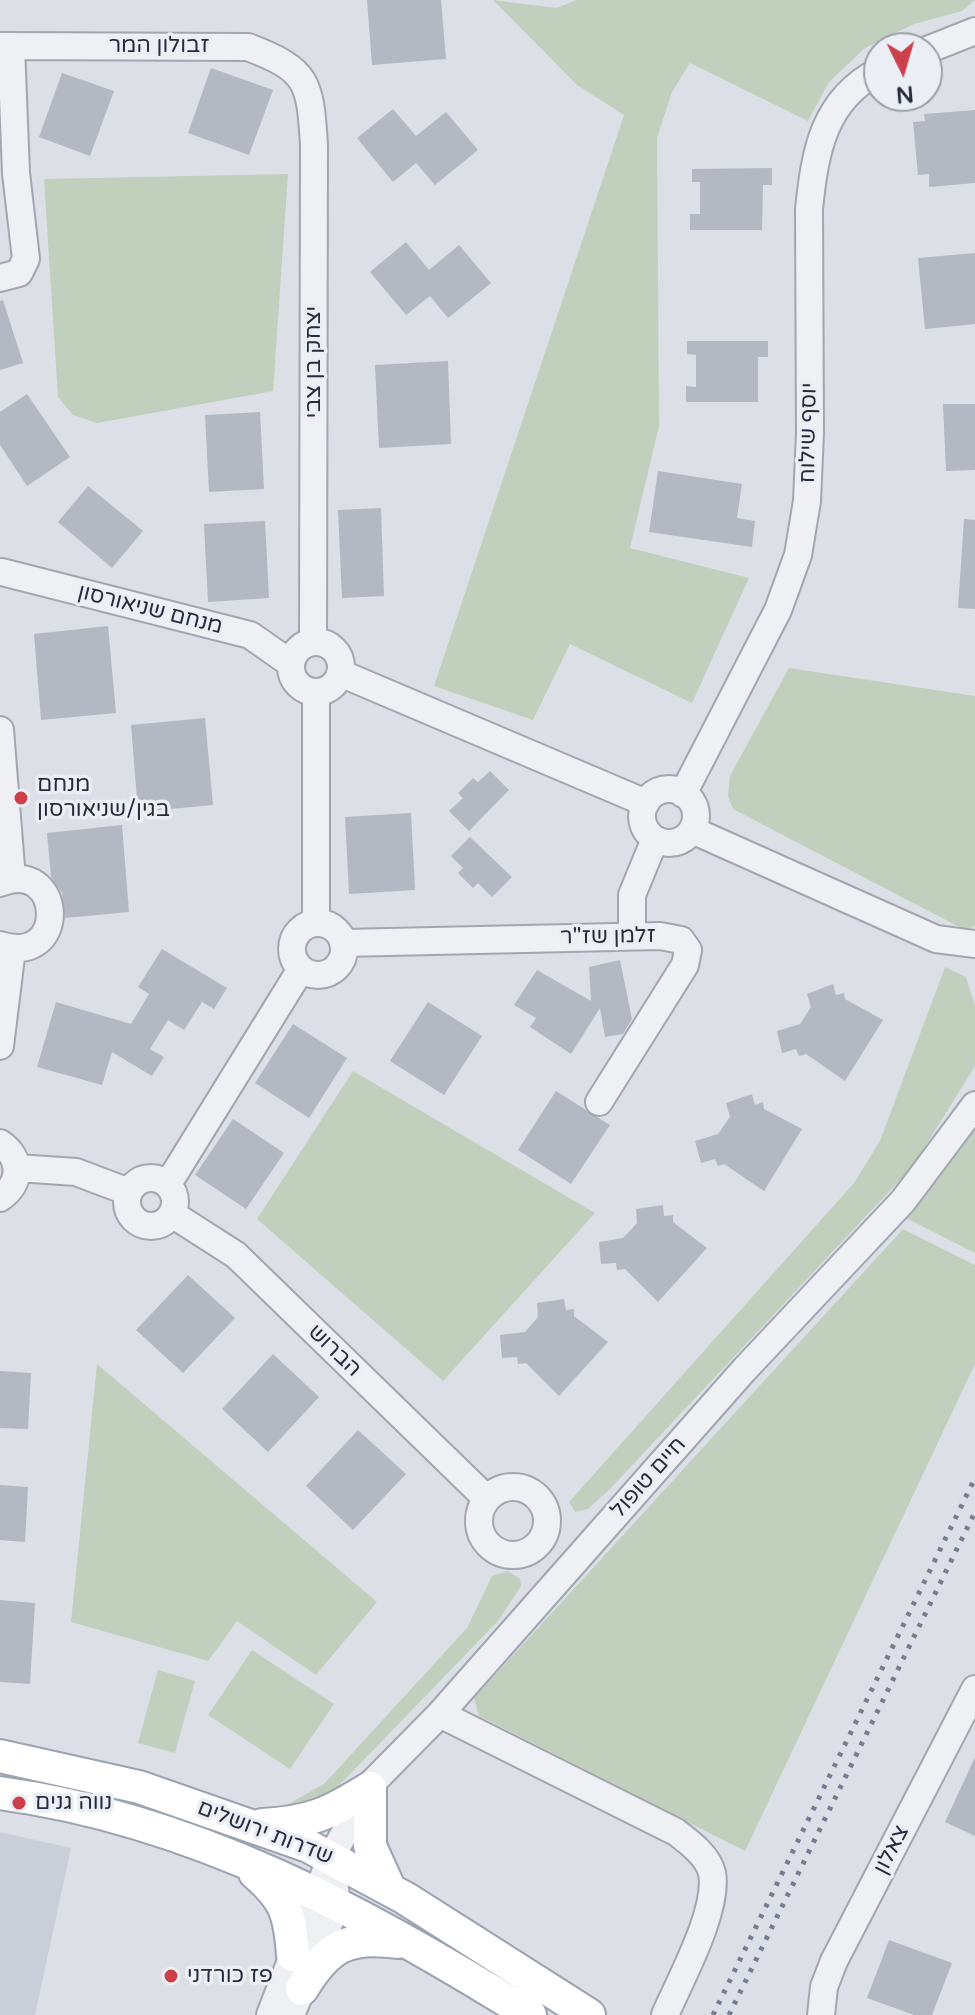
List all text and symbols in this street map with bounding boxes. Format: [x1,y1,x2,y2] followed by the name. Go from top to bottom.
[863,32,943,112] north arrow
[109,33,209,59] street label: זבולון המר
[895,80,915,108] text: N
[301,306,327,418] street label: יצחק בן צבי
[795,382,823,484] street label: יוסף שילוח
[75,579,225,641] street label: מנחם שניאורסון
[37,772,170,824] place label: מנחם בגין/שניאורסון
[12,789,30,807] marker: מנחם בגין/שניאורסון
[560,923,656,951] street label: זלמן שז"ר
[302,1319,366,1383] street label: הברוש
[606,1432,692,1524] street label: חיים טופול
[35,1790,112,1816] place label: נווה גנים
[10,1794,28,1812] marker: נווה גנים
[193,1795,337,1871] street label: שדרות ירושלים
[869,1821,915,1879] street label: צאלון
[187,1963,273,1989] place label: פז כורדני
[162,1967,180,1985] marker: פז כורדני

